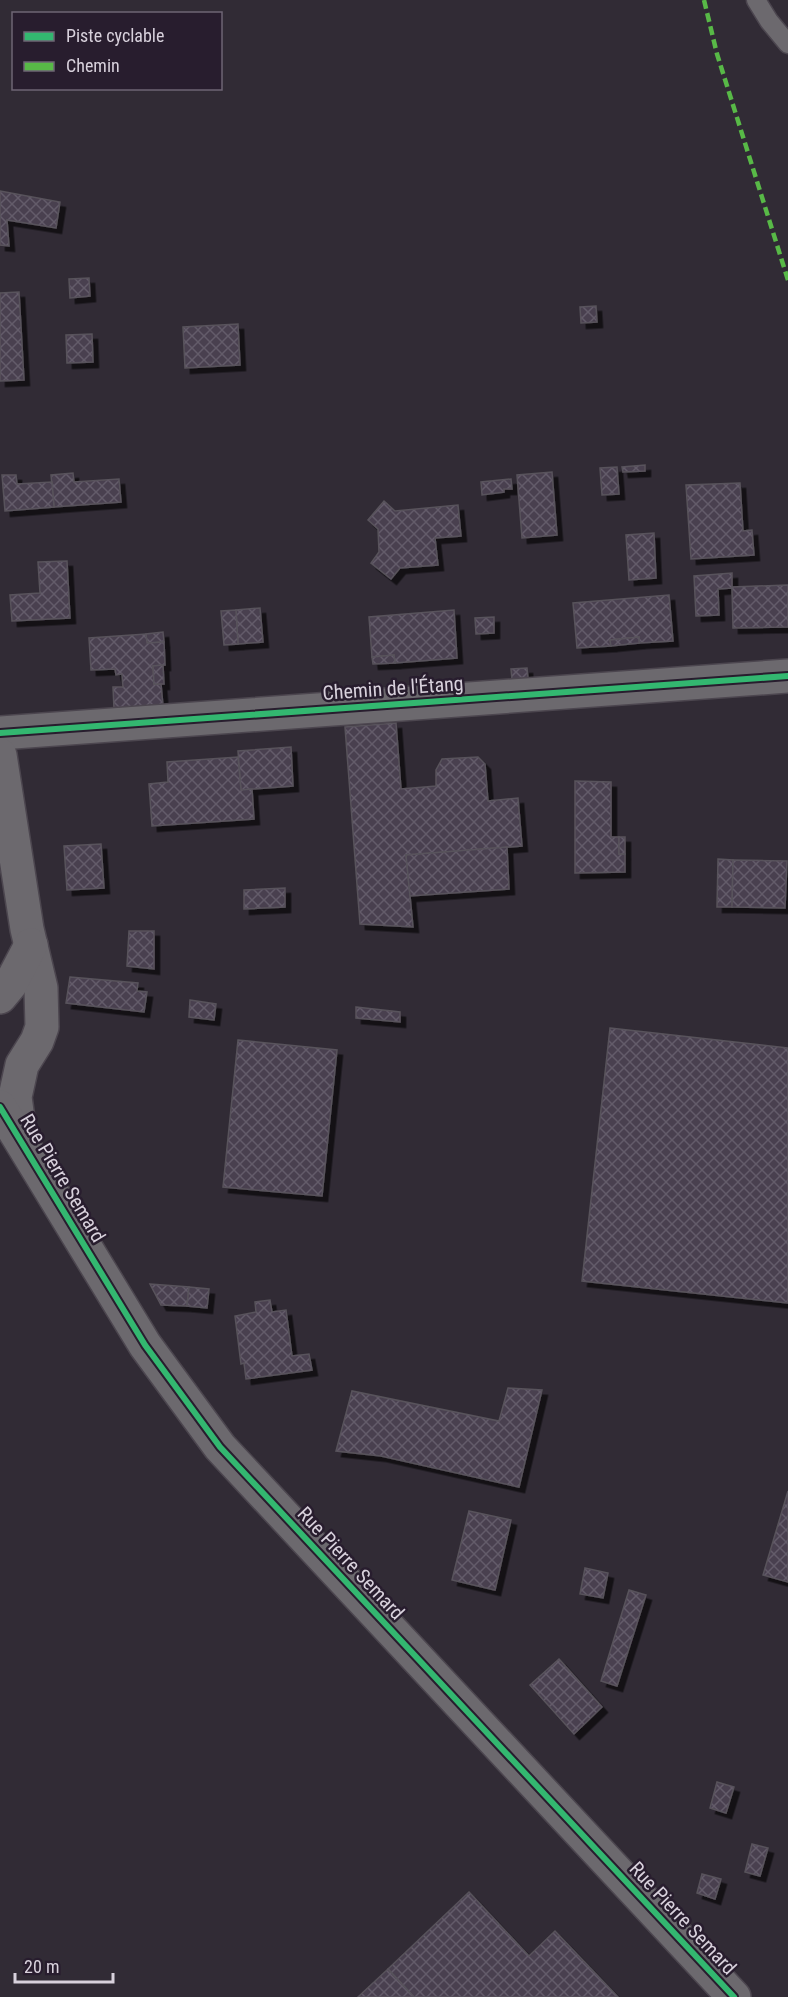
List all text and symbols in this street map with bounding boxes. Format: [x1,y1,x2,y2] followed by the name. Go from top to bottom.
[12,12,222,90] legend
[66,25,164,46] text: Piste cyclable
[66,55,120,76] text: Chemin
[322,671,464,705] street label: Chemin de l'Étang
[15,1109,111,1247] street label: Rue Pierre Semard
[293,1502,409,1624] street label: Rue Pierre Semard
[625,1857,741,1979] street label: Rue Pierre Semard
[15,1946,112,1984] scale bar
[24,1956,59,1977] text: 20 m

